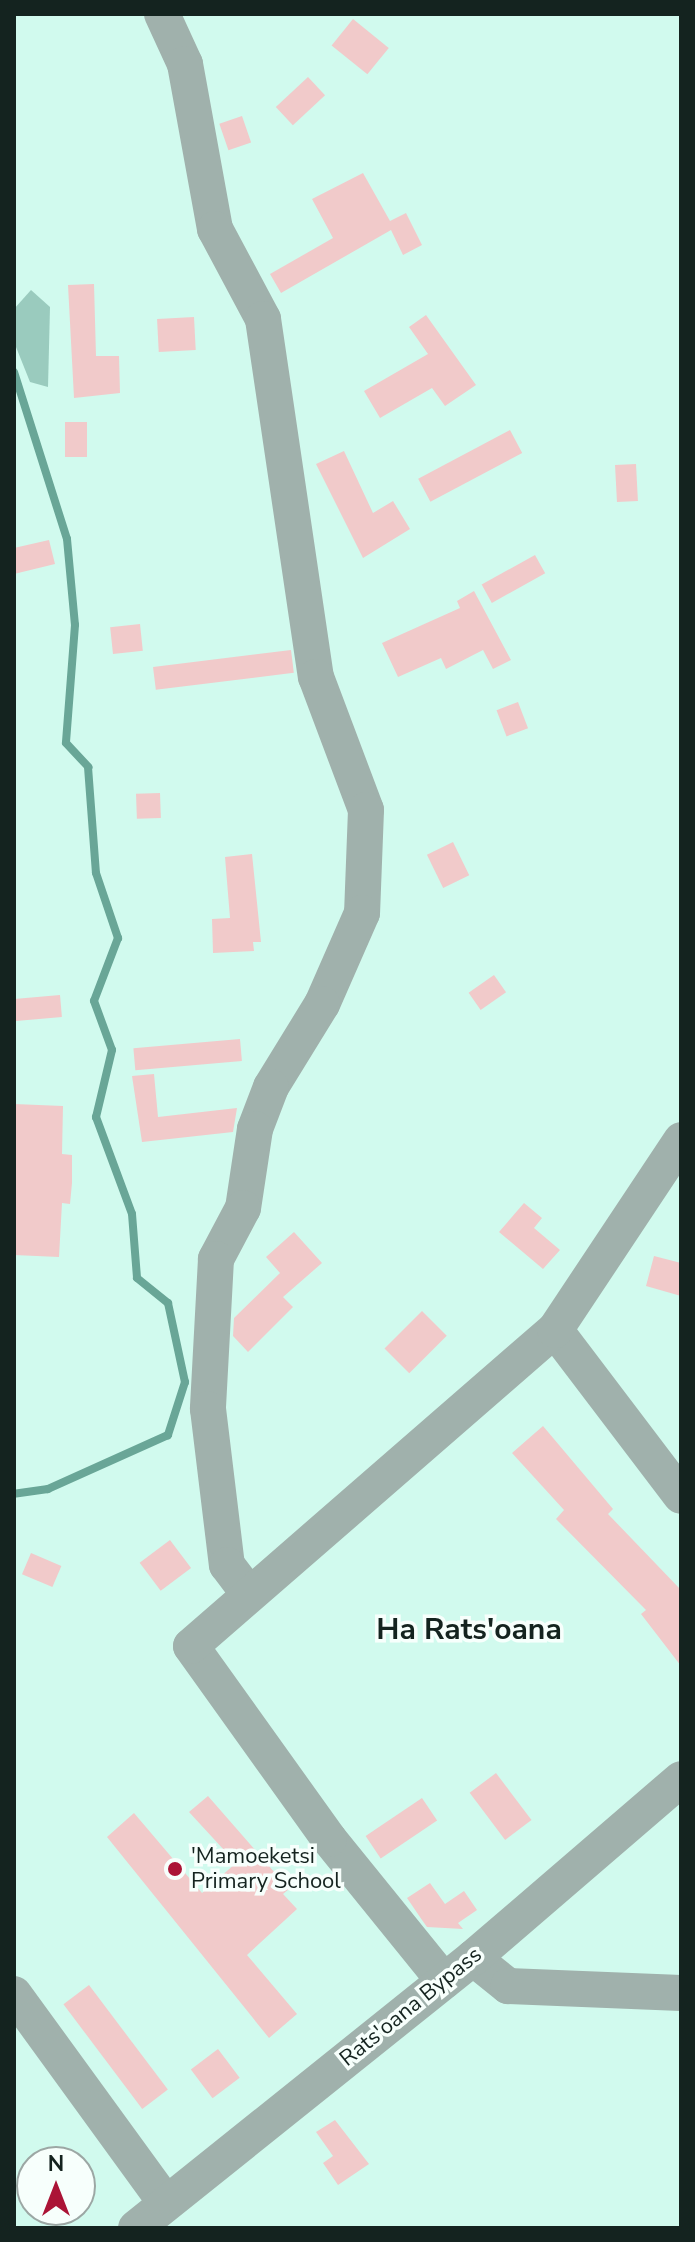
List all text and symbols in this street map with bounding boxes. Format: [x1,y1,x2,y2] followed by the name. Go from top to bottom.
[376,1612,562,1648] district label: Ha Rats'oana
[191,1843,341,1894] place label: 'Mamoeketsi Primary School
[166,1860,184,1878] marker: 'Mamoeketsi Primary School
[335,1942,487,2072] street label: Rats'oana Bypass
[16,2146,96,2226] north arrow
[48,2149,64,2179] text: N

